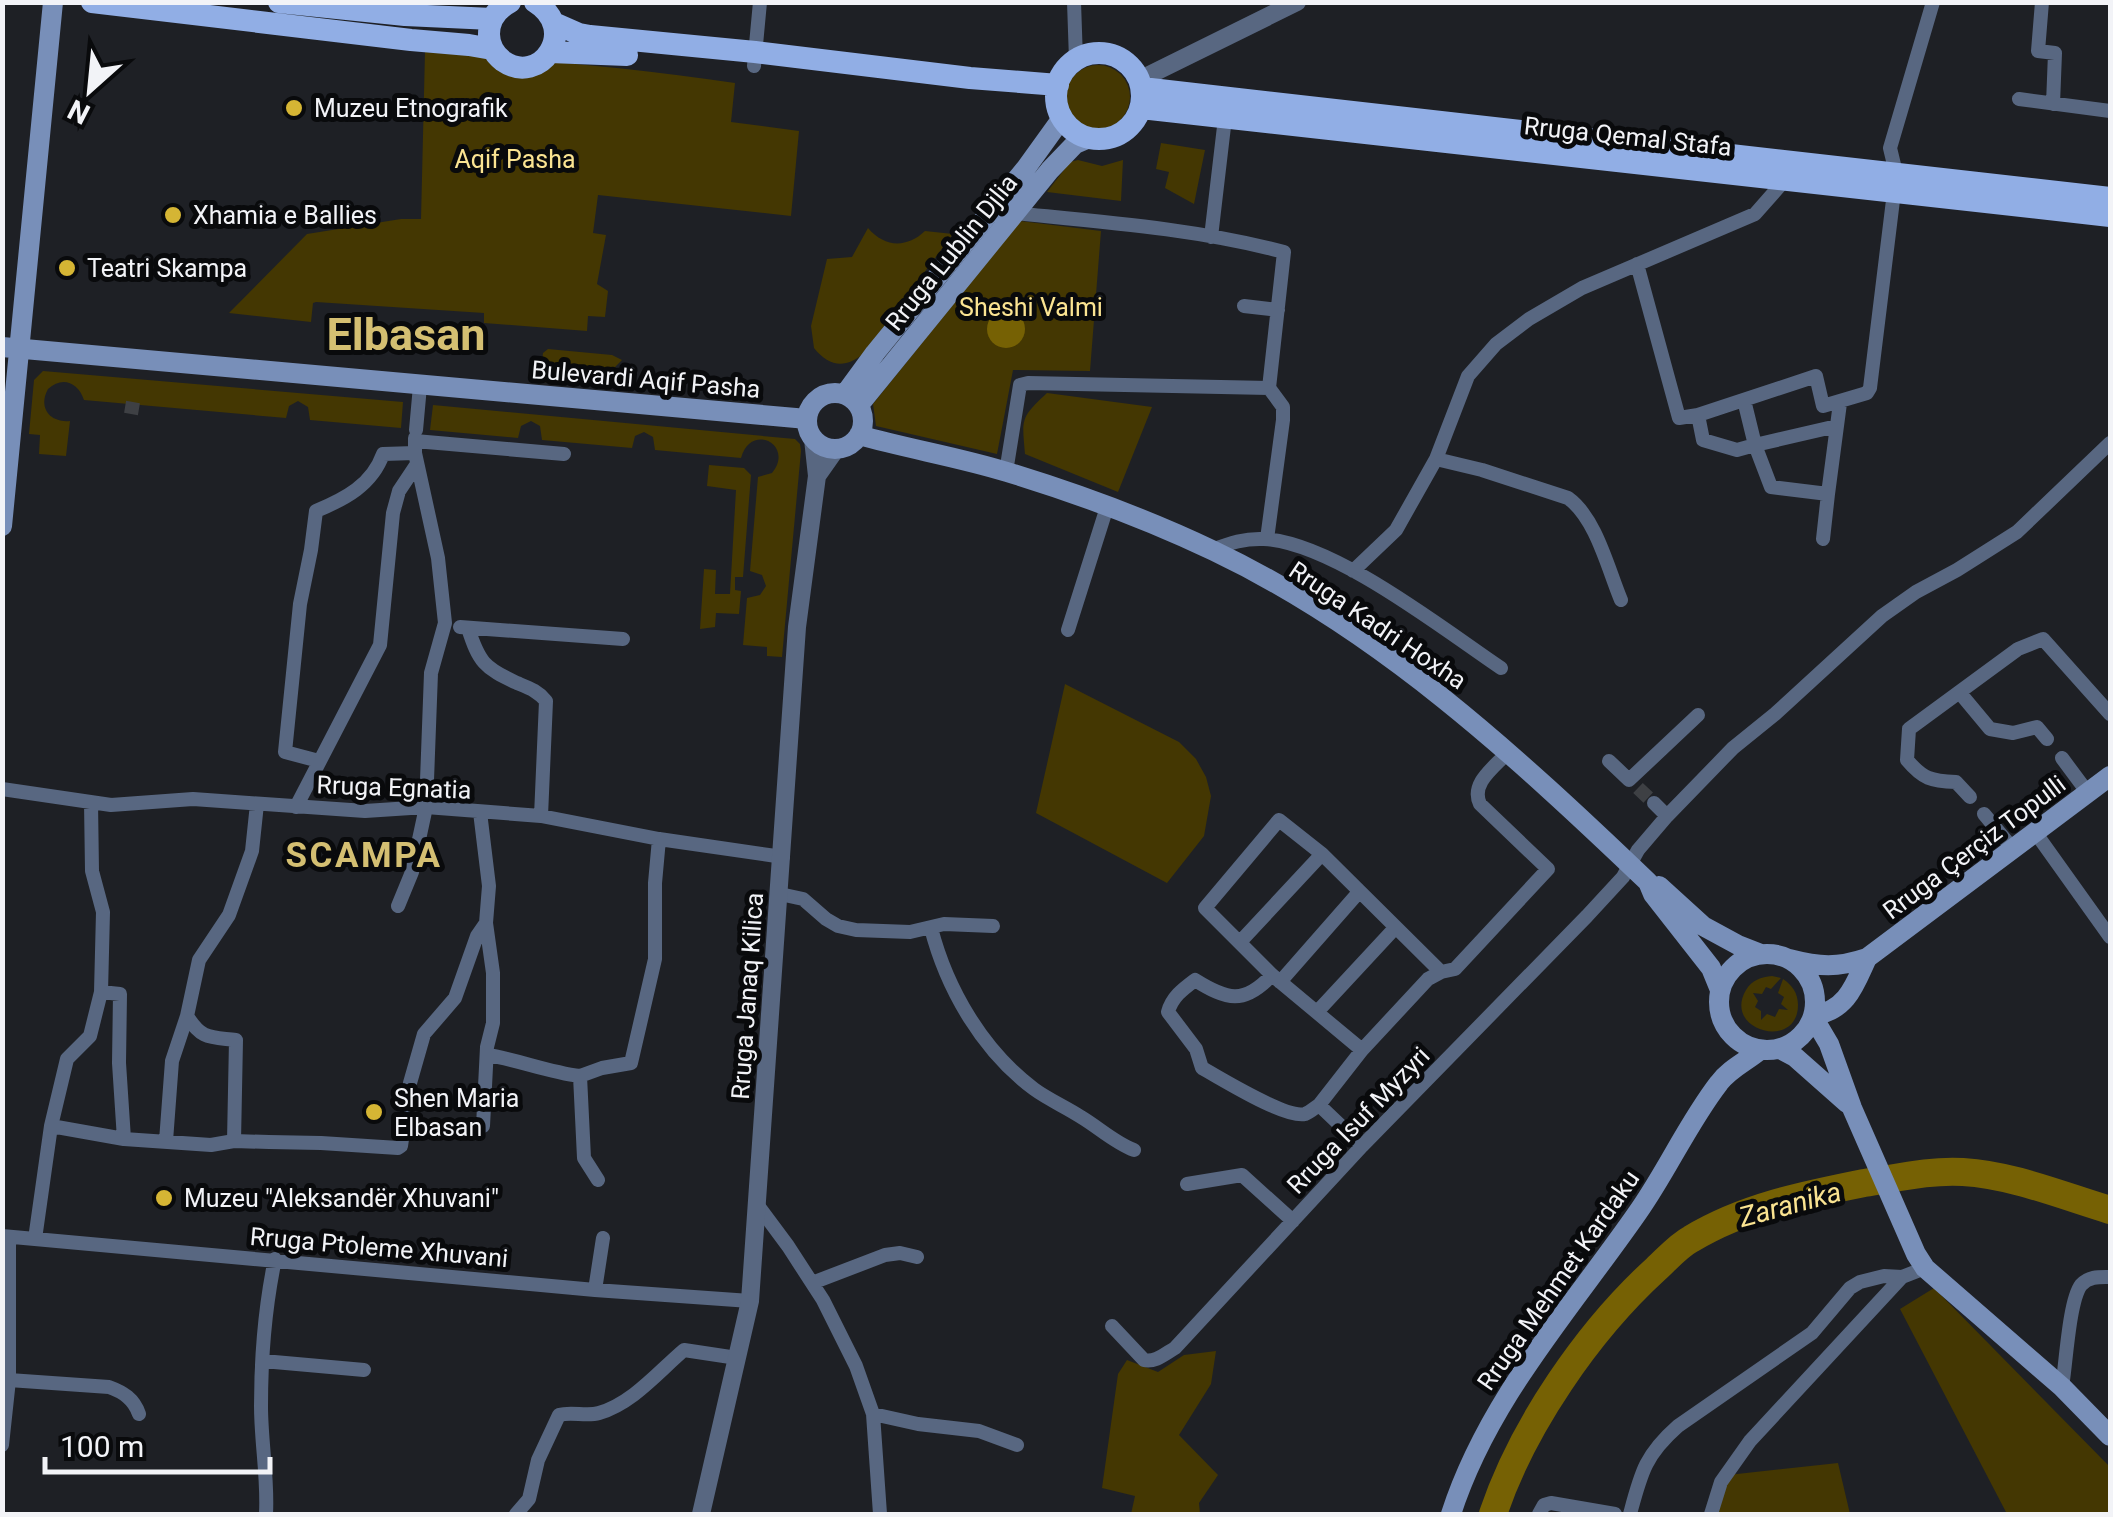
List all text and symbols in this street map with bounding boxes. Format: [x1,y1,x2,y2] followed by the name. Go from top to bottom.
[40,40,140,140] north arrow
[63,93,95,131] text: N
[314,94,508,123] place label: Muzeu Etnografik
[283,97,305,119] marker: Muzeu Etnografik
[1523,111,1733,162] street label: Rruga Qemal Stafa
[455,145,576,174] park label: Aqif Pasha
[880,168,1023,336] street label: Rruga Lublin Djlia
[193,201,377,230] place label: Xhamia e Ballies
[162,204,184,226] marker: Xhamia e Ballies
[87,254,247,283] place label: Teatri Skampa
[56,257,78,279] marker: Teatri Skampa
[959,293,1103,322] park label: Sheshi Valmi
[326,308,486,361] district label: Elbasan
[530,355,762,404] street label: Bulevardi Aqif Pasha
[1284,555,1472,695] street label: Rruga Kadri Hoxha
[1877,769,2071,925] street label: Rruga Çerçiz Topulli
[316,770,472,805] street label: Rruga Egnatia
[286,835,442,876] district label: SCAMPA
[726,892,769,1100] street label: Rruga Janaq Kilica
[1281,1041,1436,1200] street label: Rruga Isuf Myzyri
[394,1084,519,1142] place label: Shen Maria Elbasan
[363,1101,385,1123] marker: Shen Maria Elbasan
[1472,1165,1645,1396] street label: Rruga Mehmet Kardaku
[1734,1175,1845,1234] water label: Zaranika
[184,1184,499,1213] place label: Muzeu "Aleksandër Xhuvani"
[153,1187,175,1209] marker: Muzeu "Aleksandër Xhuvani"
[249,1222,509,1273] street label: Rruga Ptoleme Xhuvani
[45,1412,270,1474] scale bar
[60,1429,144,1464] text: 100 m

